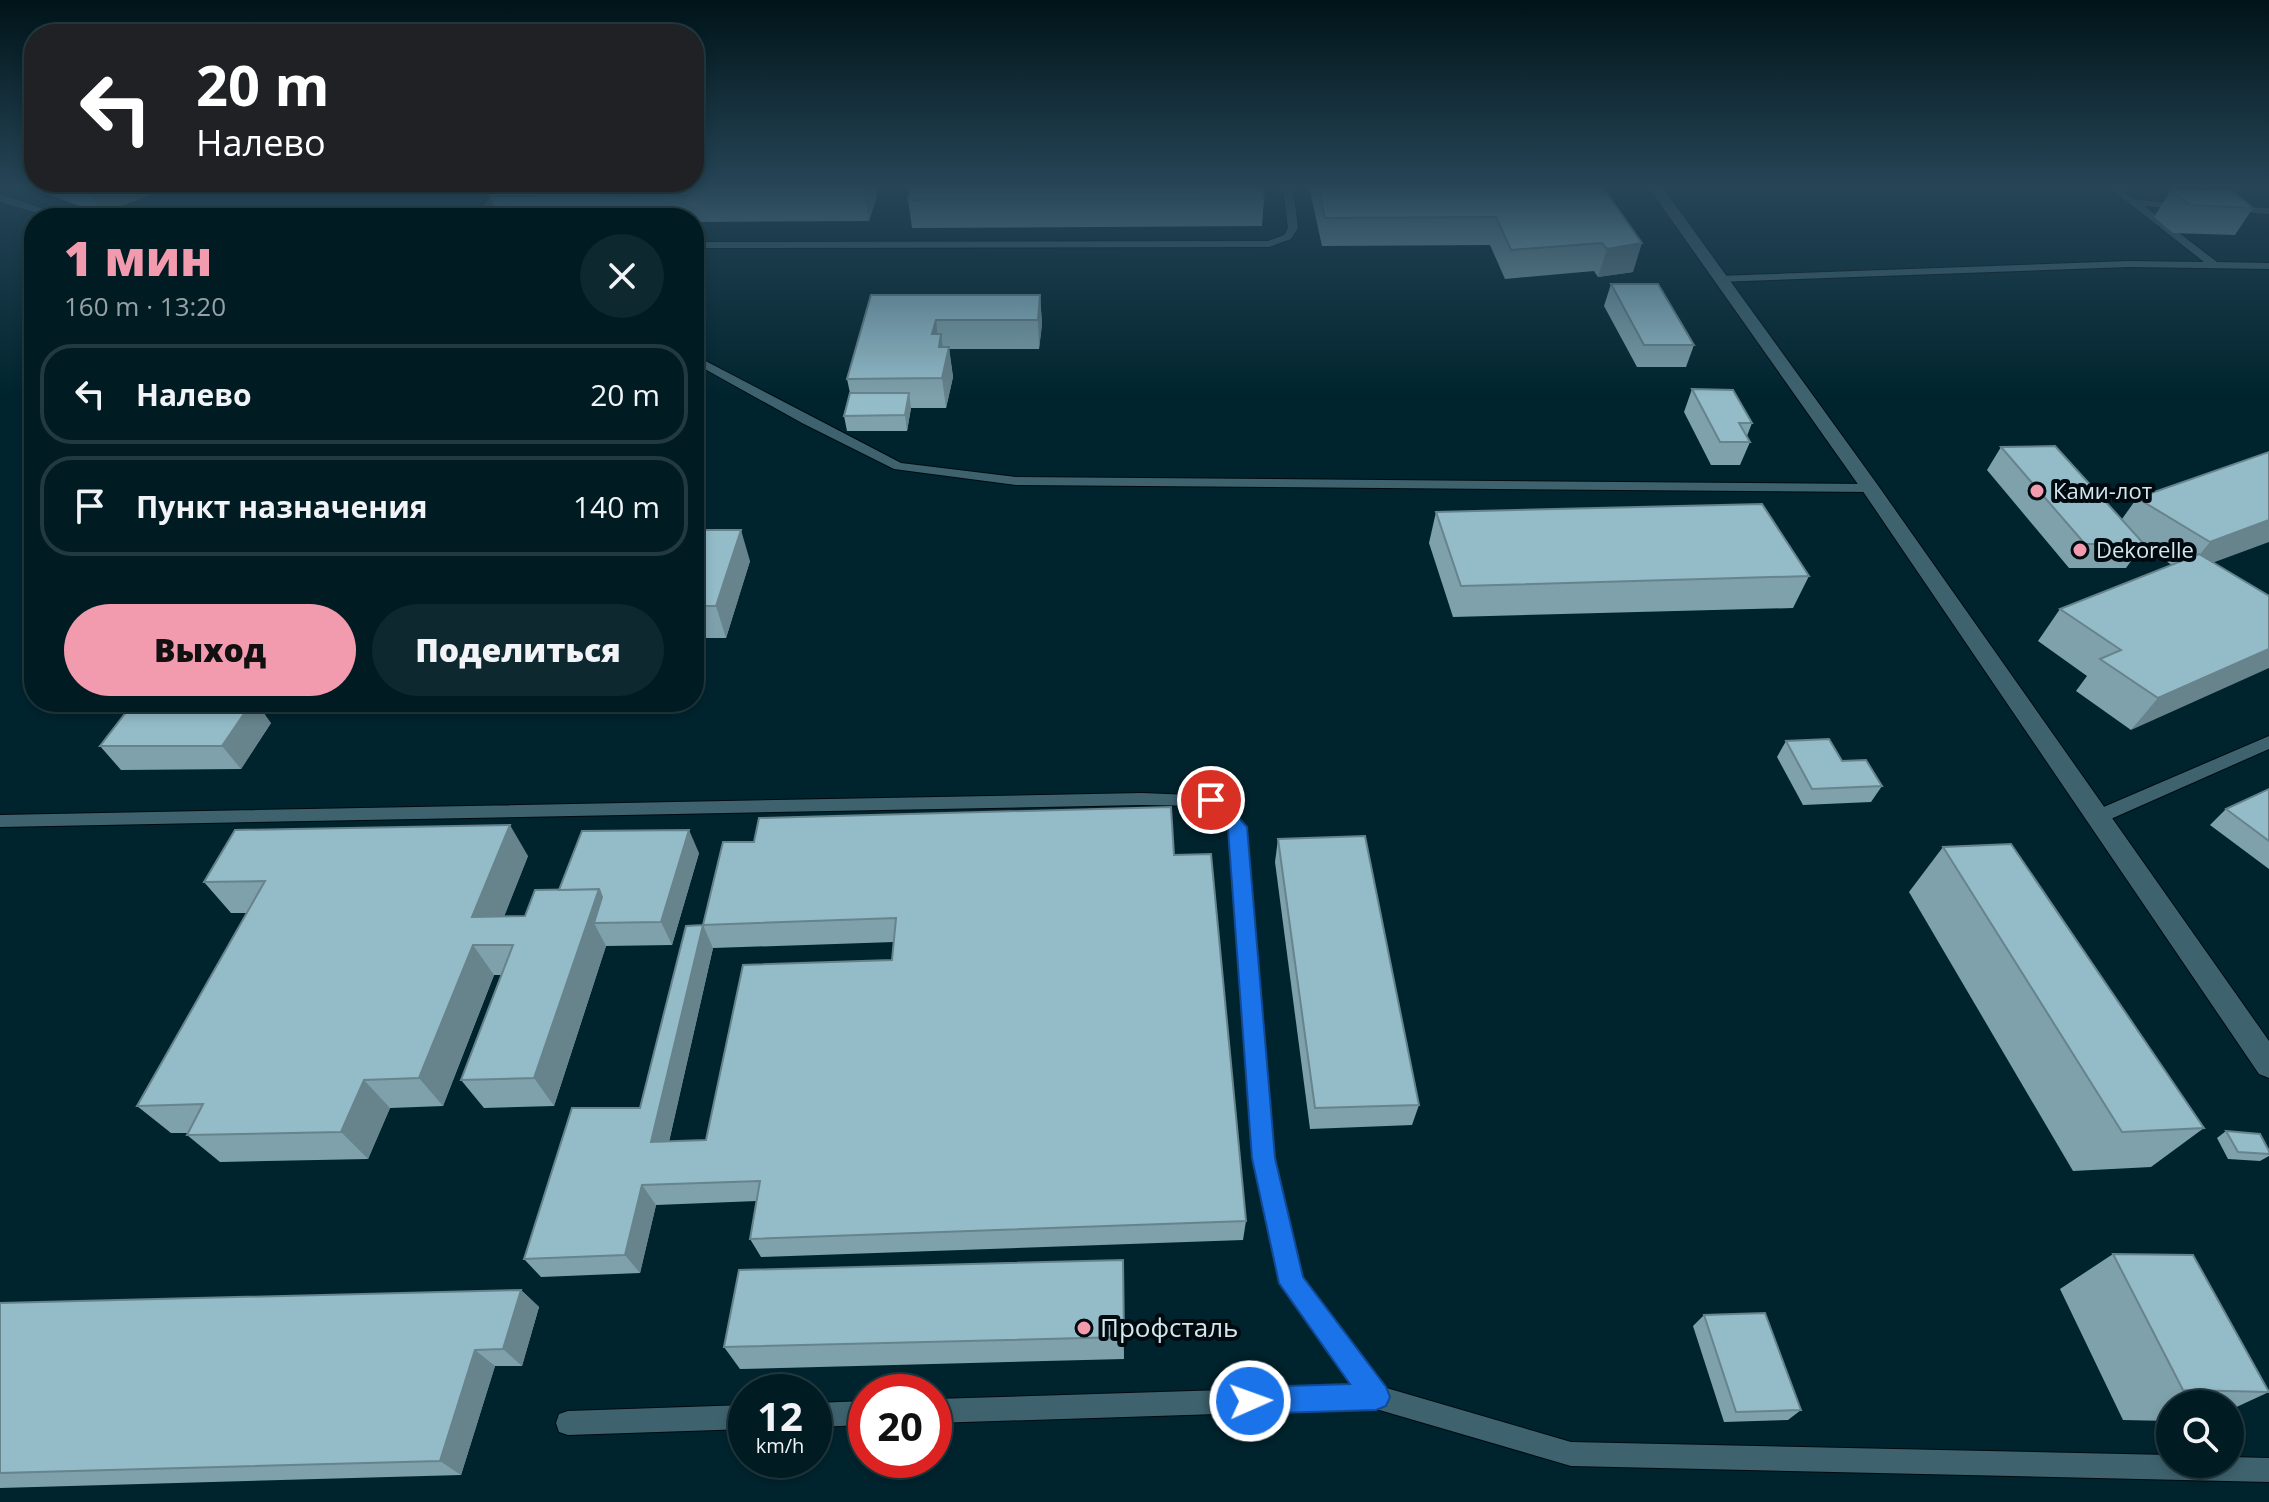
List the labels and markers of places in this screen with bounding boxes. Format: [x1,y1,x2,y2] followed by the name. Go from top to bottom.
[2053,475,2152,505] place label: Ками-лот
[2028,482,2046,500] marker: Ками-лот
[2096,534,2194,564] place label: Dekorelle
[2071,541,2089,559] marker: Dekorelle
[1177,766,1245,834] pin
[1100,1309,1238,1345] place label: Профсталь
[1075,1319,1093,1337] marker: Профсталь

